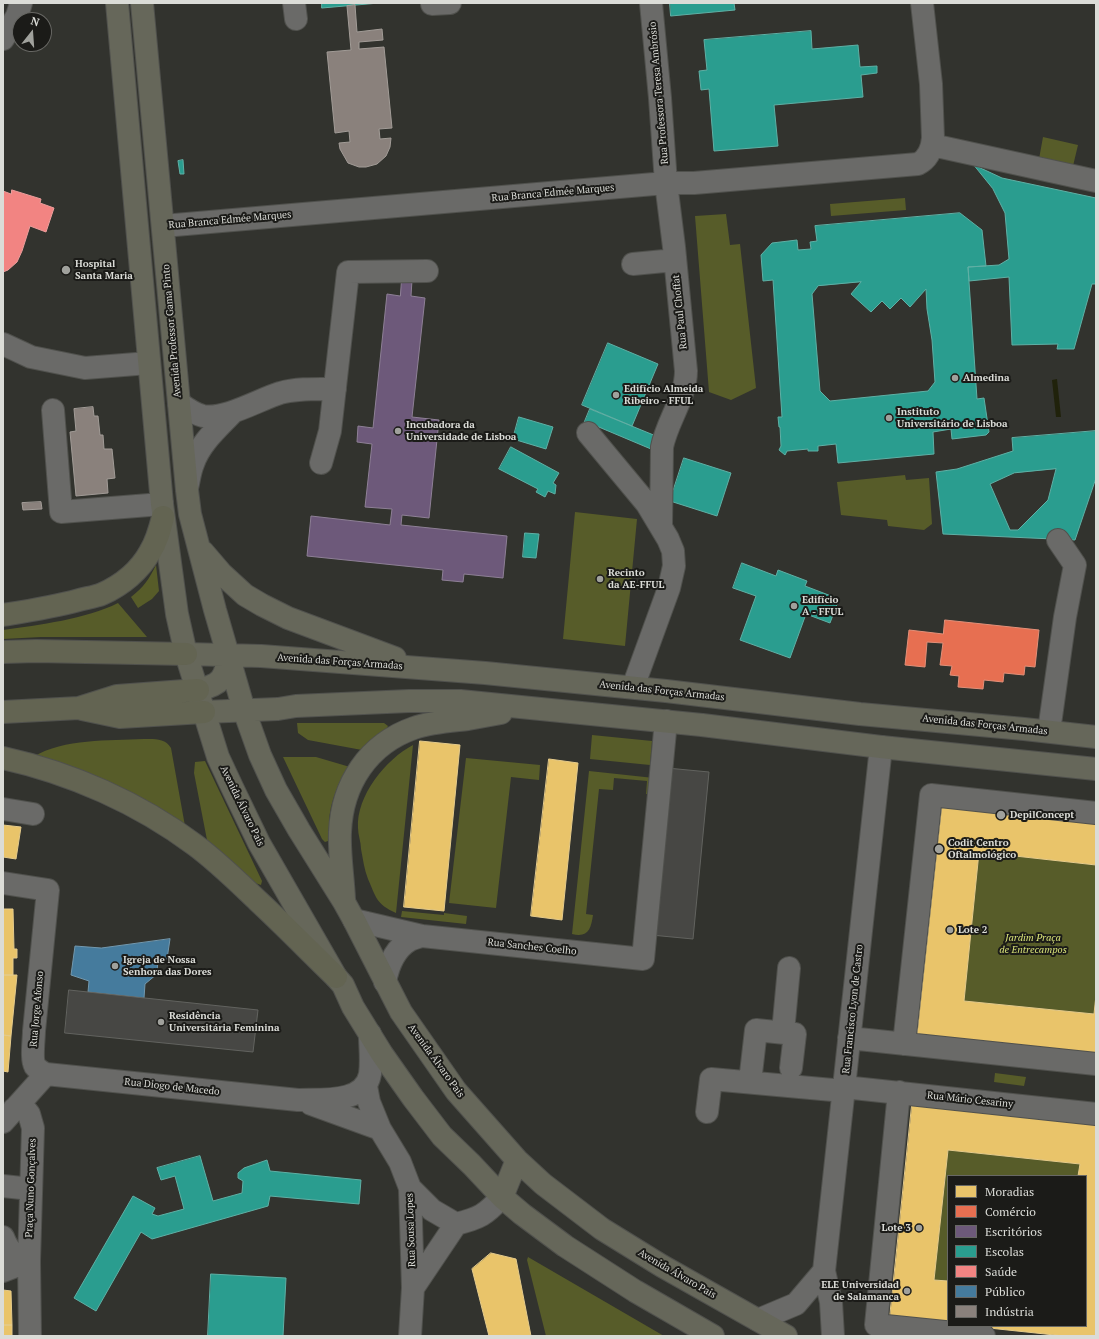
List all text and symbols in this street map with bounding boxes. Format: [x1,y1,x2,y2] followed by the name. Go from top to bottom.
[12,12,52,52] north arrow
[29,14,41,29] text: N
[647,21,671,165] street label: Rua Professora Teresa Ambrósio
[491,182,615,204] street label: Rua Branca Edmée Marques
[168,209,292,231] street label: Rua Branca Edmée Marques
[75,258,133,282] place label: Hospital Santa Maria
[60,264,72,276] marker: Hospital Santa Maria
[160,264,184,398] street label: Avenida Professor Gama Pinto
[670,274,690,350] street label: Rua Paul Choffat
[963,372,1010,384] place label: Almedina
[950,373,960,383] marker: Almedina
[624,383,703,406] place label: Edifício Almeida Ribeiro - FFUL
[611,390,621,400] marker: Edifício Almeida Ribeiro - FFUL
[897,406,1008,430] place label: Instituto Universitário de Lisboa
[884,413,894,423] marker: Instituto Universitário de Lisboa
[406,419,516,442] place label: Incubadora da Universidade de Lisboa
[393,426,403,436] marker: Incubadora da Universidade de Lisboa
[608,567,664,590] place label: Recinto da AE-FFUL
[595,574,605,584] marker: Recinto da AE-FFUL
[802,594,843,618] place label: Edifício A - FFUL
[789,601,799,611] marker: Edifício A - FFUL
[277,652,403,672] street label: Avenida das Forças Armadas
[599,678,725,704] street label: Avenida das Forças Armadas
[922,712,1048,738] street label: Avenida das Forças Armadas
[217,764,267,848] street label: Avenida Álvaro Pais
[995,809,1007,821] marker: DepilConcept
[1010,809,1074,821] place label: DepilConcept
[948,837,1016,860] place label: Codit Centro Oftalmológico
[933,843,945,855] marker: Codit Centro Oftalmológico
[958,924,987,936] place label: Lote 2
[945,925,955,935] marker: Lote 2
[999,932,1067,956] park label: Jardim Praça de Entrecampos
[487,936,577,958] street label: Rua Sanches Coelho
[840,944,866,1074] street label: Rua Francisco Lyon de Castro
[123,954,212,978] place label: Igreja de Nossa Senhora das Dores
[110,961,120,971] marker: Igreja de Nossa Senhora das Dores
[28,970,46,1048] street label: Rua Jorge Afonso
[169,1010,280,1034] place label: Residência Universitária Feminina
[156,1017,166,1027] marker: Residência Universitária Feminina
[405,1022,467,1100] street label: Avenida Álvaro Pais
[124,1076,220,1098] street label: Rua Diogo de Macedo
[926,1090,1014,1110] street label: Rua Mário Cesariny
[23,1138,39,1238] street label: Praça Nuno Gonçalves
[947,1175,1087,1327] legend
[985,1184,1034,1199] text: Moradias
[404,1193,418,1267] street label: Rua Sousa Lopes
[985,1204,1036,1219] text: Comércio
[882,1222,911,1234] place label: Lote 3
[914,1223,924,1233] marker: Lote 3
[985,1224,1042,1239] text: Escritórios
[985,1244,1024,1259] text: Escolas
[636,1247,718,1301] street label: Avenida Álvaro Pais
[985,1264,1017,1279] text: Saúde
[821,1279,899,1302] place label: ELE Universidad de Salamanca
[985,1284,1025,1299] text: Público
[902,1286,912,1296] marker: ELE Universidad de Salamanca
[985,1304,1034,1319] text: Indústria

